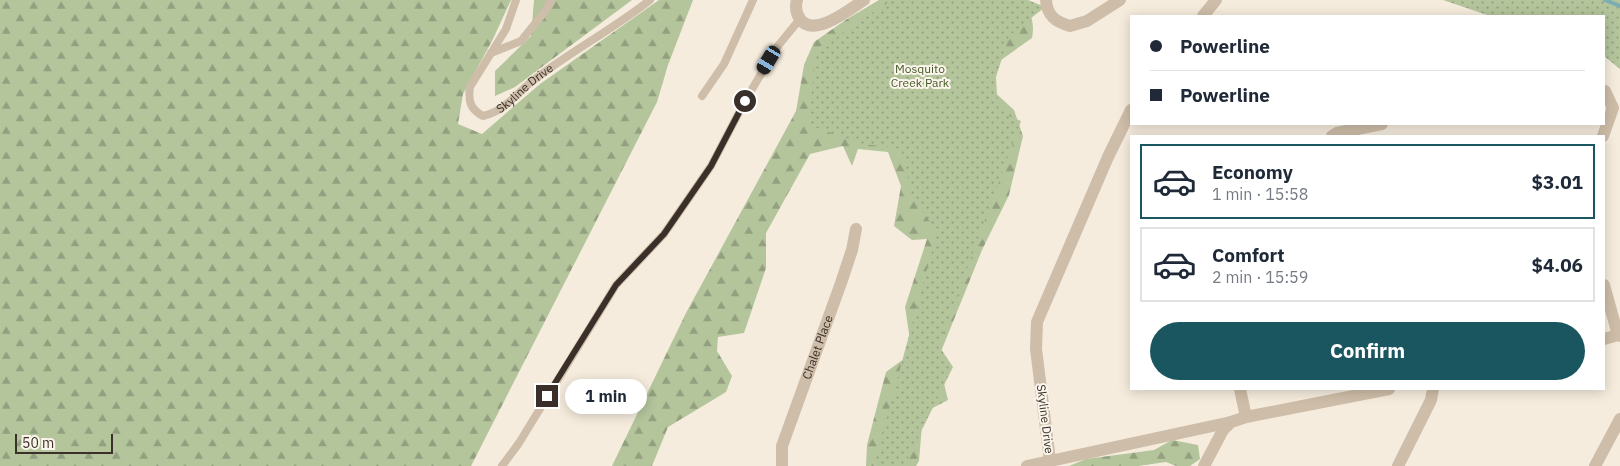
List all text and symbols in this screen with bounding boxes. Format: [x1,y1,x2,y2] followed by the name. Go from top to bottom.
[1180,34,1270,58] text: Powerline
[754,43,783,77] car
[493,60,556,116] street label: Skyline Drive
[891,61,950,90] park label: Mosquito Creek Park
[1180,83,1270,107] text: Powerline
[734,90,756,112] route start
[1152,159,1197,204] icon: car
[1212,160,1293,184] text: Economy
[1531,170,1583,194] text: $3.01
[1212,184,1308,204] text: 1 min · 15:58
[1152,242,1197,287] icon: car
[1212,243,1285,267] text: Comfort
[1531,253,1583,277] text: $4.06
[1212,267,1308,287] text: 2 min · 15:59
[799,313,836,381] street label: Chalet Place
[1150,322,1585,380] button: Confirm
[564,378,647,414] callout: 1 min
[1034,383,1057,455] street label: Skyline Drive
[536,385,558,407] route end
[585,386,627,406] text: 1 min
[15,431,112,454] scale bar
[22,434,54,452] text: 50 m

